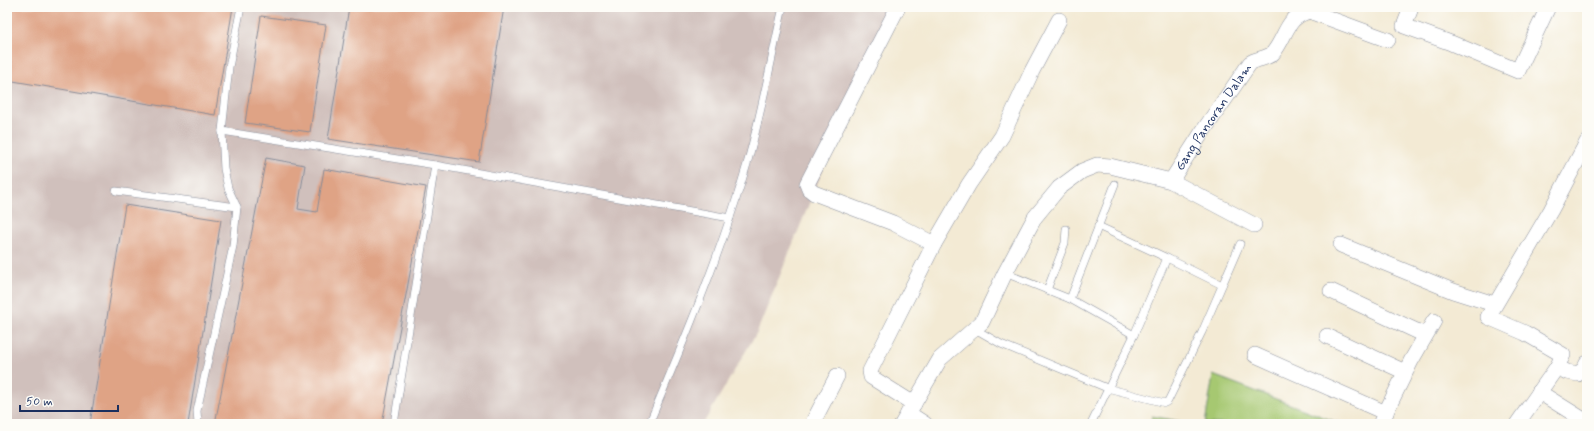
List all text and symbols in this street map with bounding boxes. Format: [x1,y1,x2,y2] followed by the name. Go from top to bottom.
[1171,60,1256,174] street label: Gang Pancoran Dalam
[20,387,118,413] scale bar
[26,394,53,410] text: 50 m

